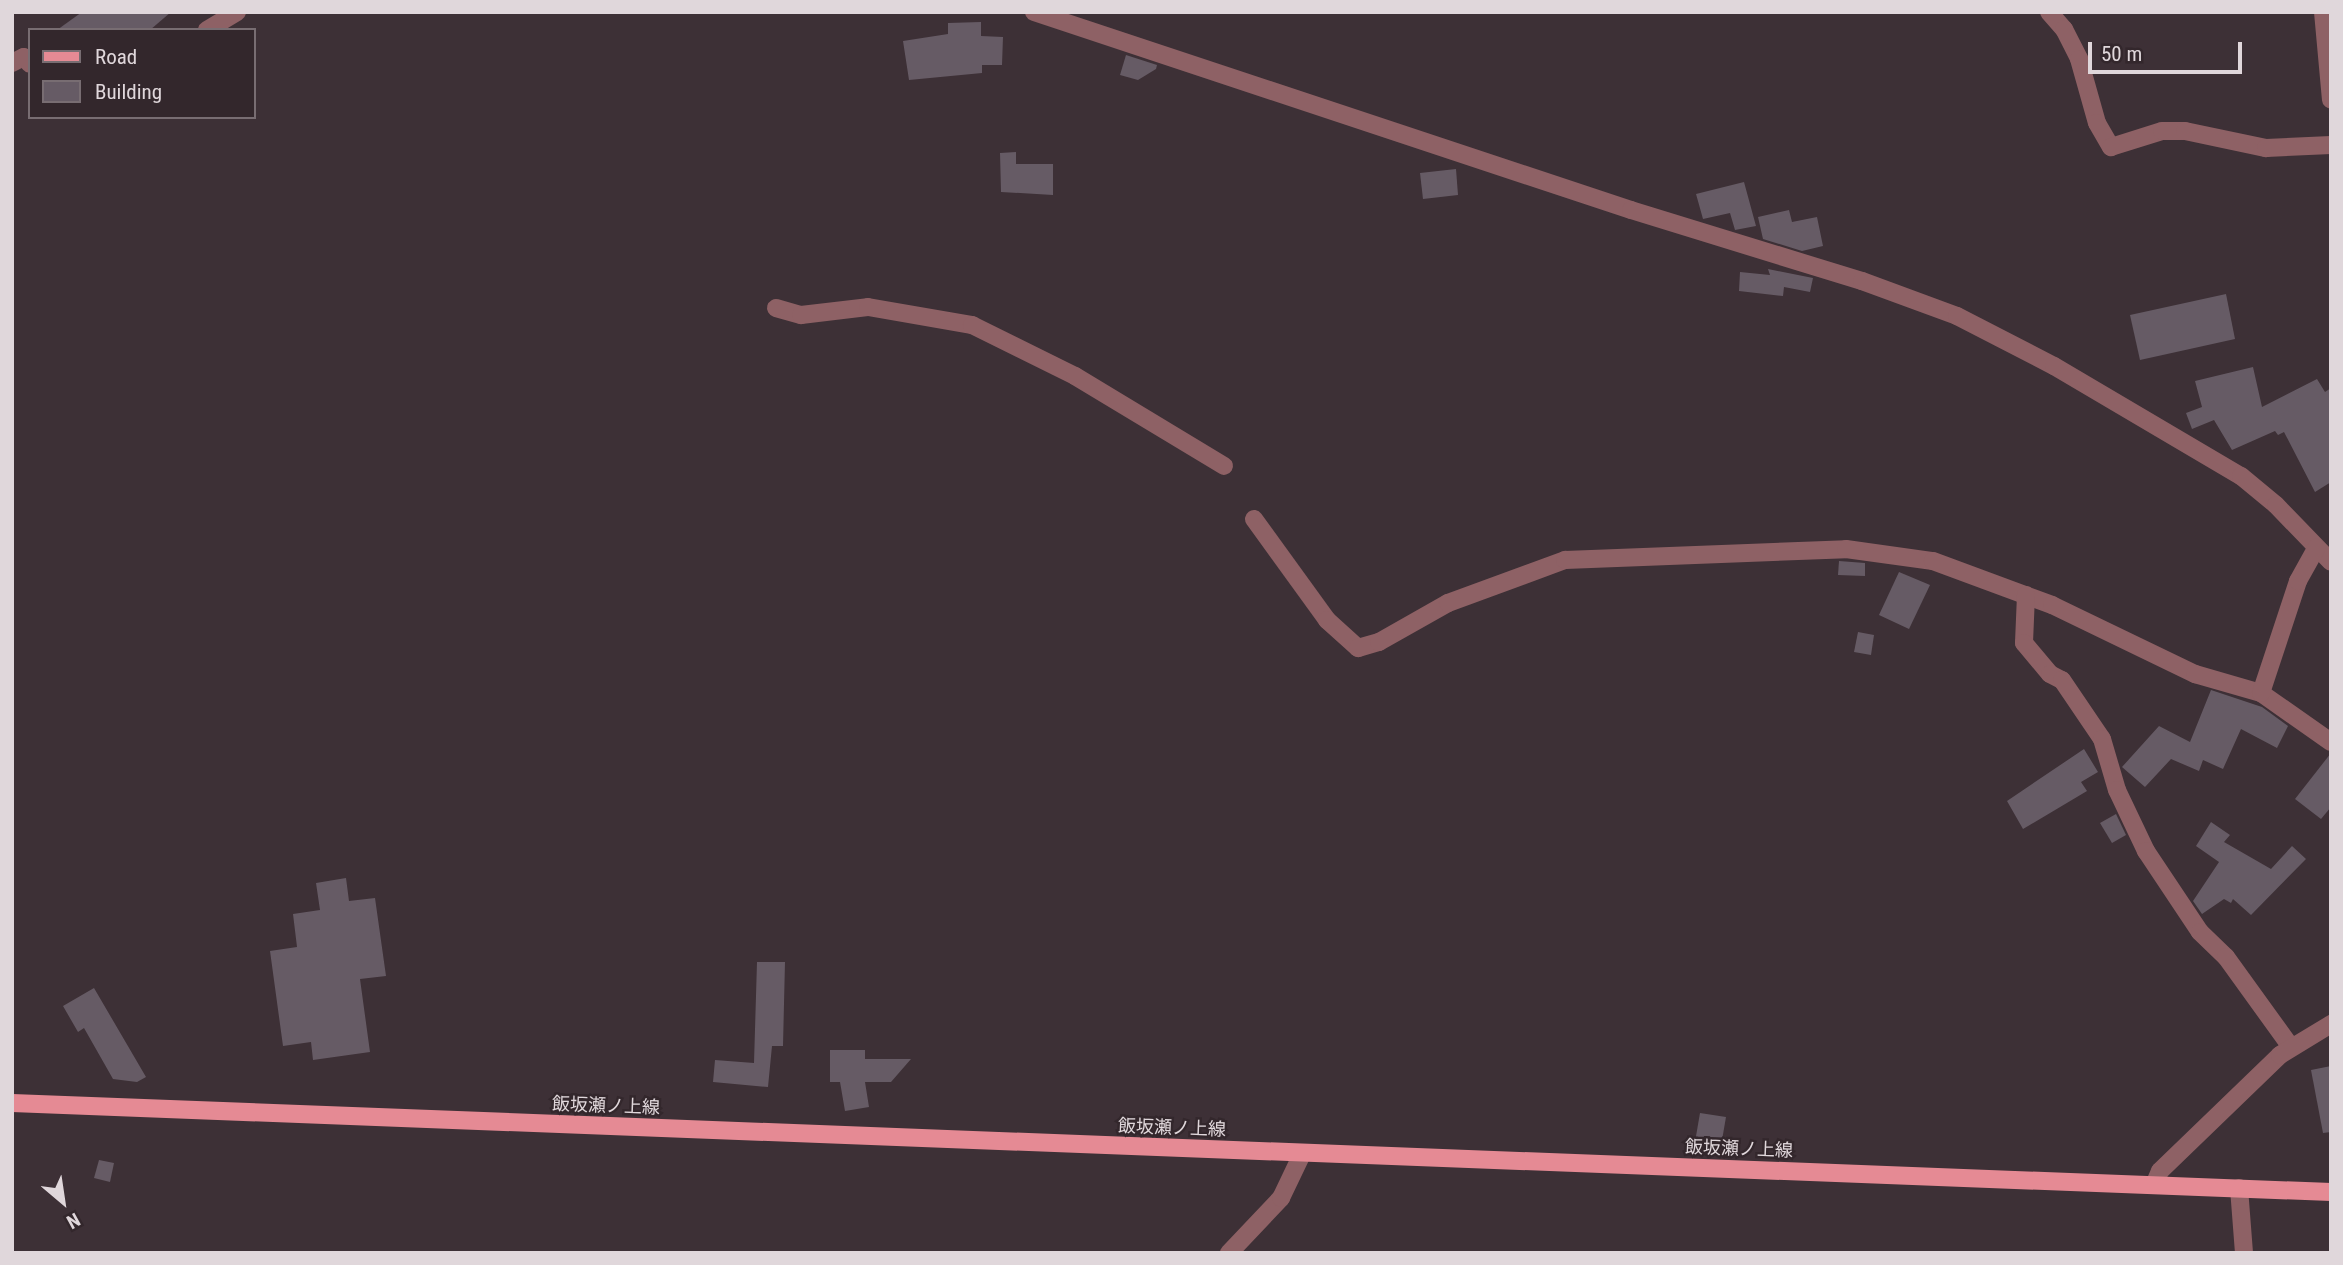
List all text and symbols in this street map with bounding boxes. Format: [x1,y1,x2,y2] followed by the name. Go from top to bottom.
[28,28,256,119] legend
[2091,28,2245,72] scale bar
[2101,42,2142,66] text: 50 m
[95,45,137,69] text: Road
[95,80,162,104] text: Building
[552,1093,660,1119] street label: 飯坂瀬ノ上線
[1118,1115,1226,1141] street label: 飯坂瀬ノ上線
[1685,1136,1793,1162] street label: 飯坂瀬ノ上線
[28,1167,98,1237] north arrow
[63,1208,84,1234] text: N

